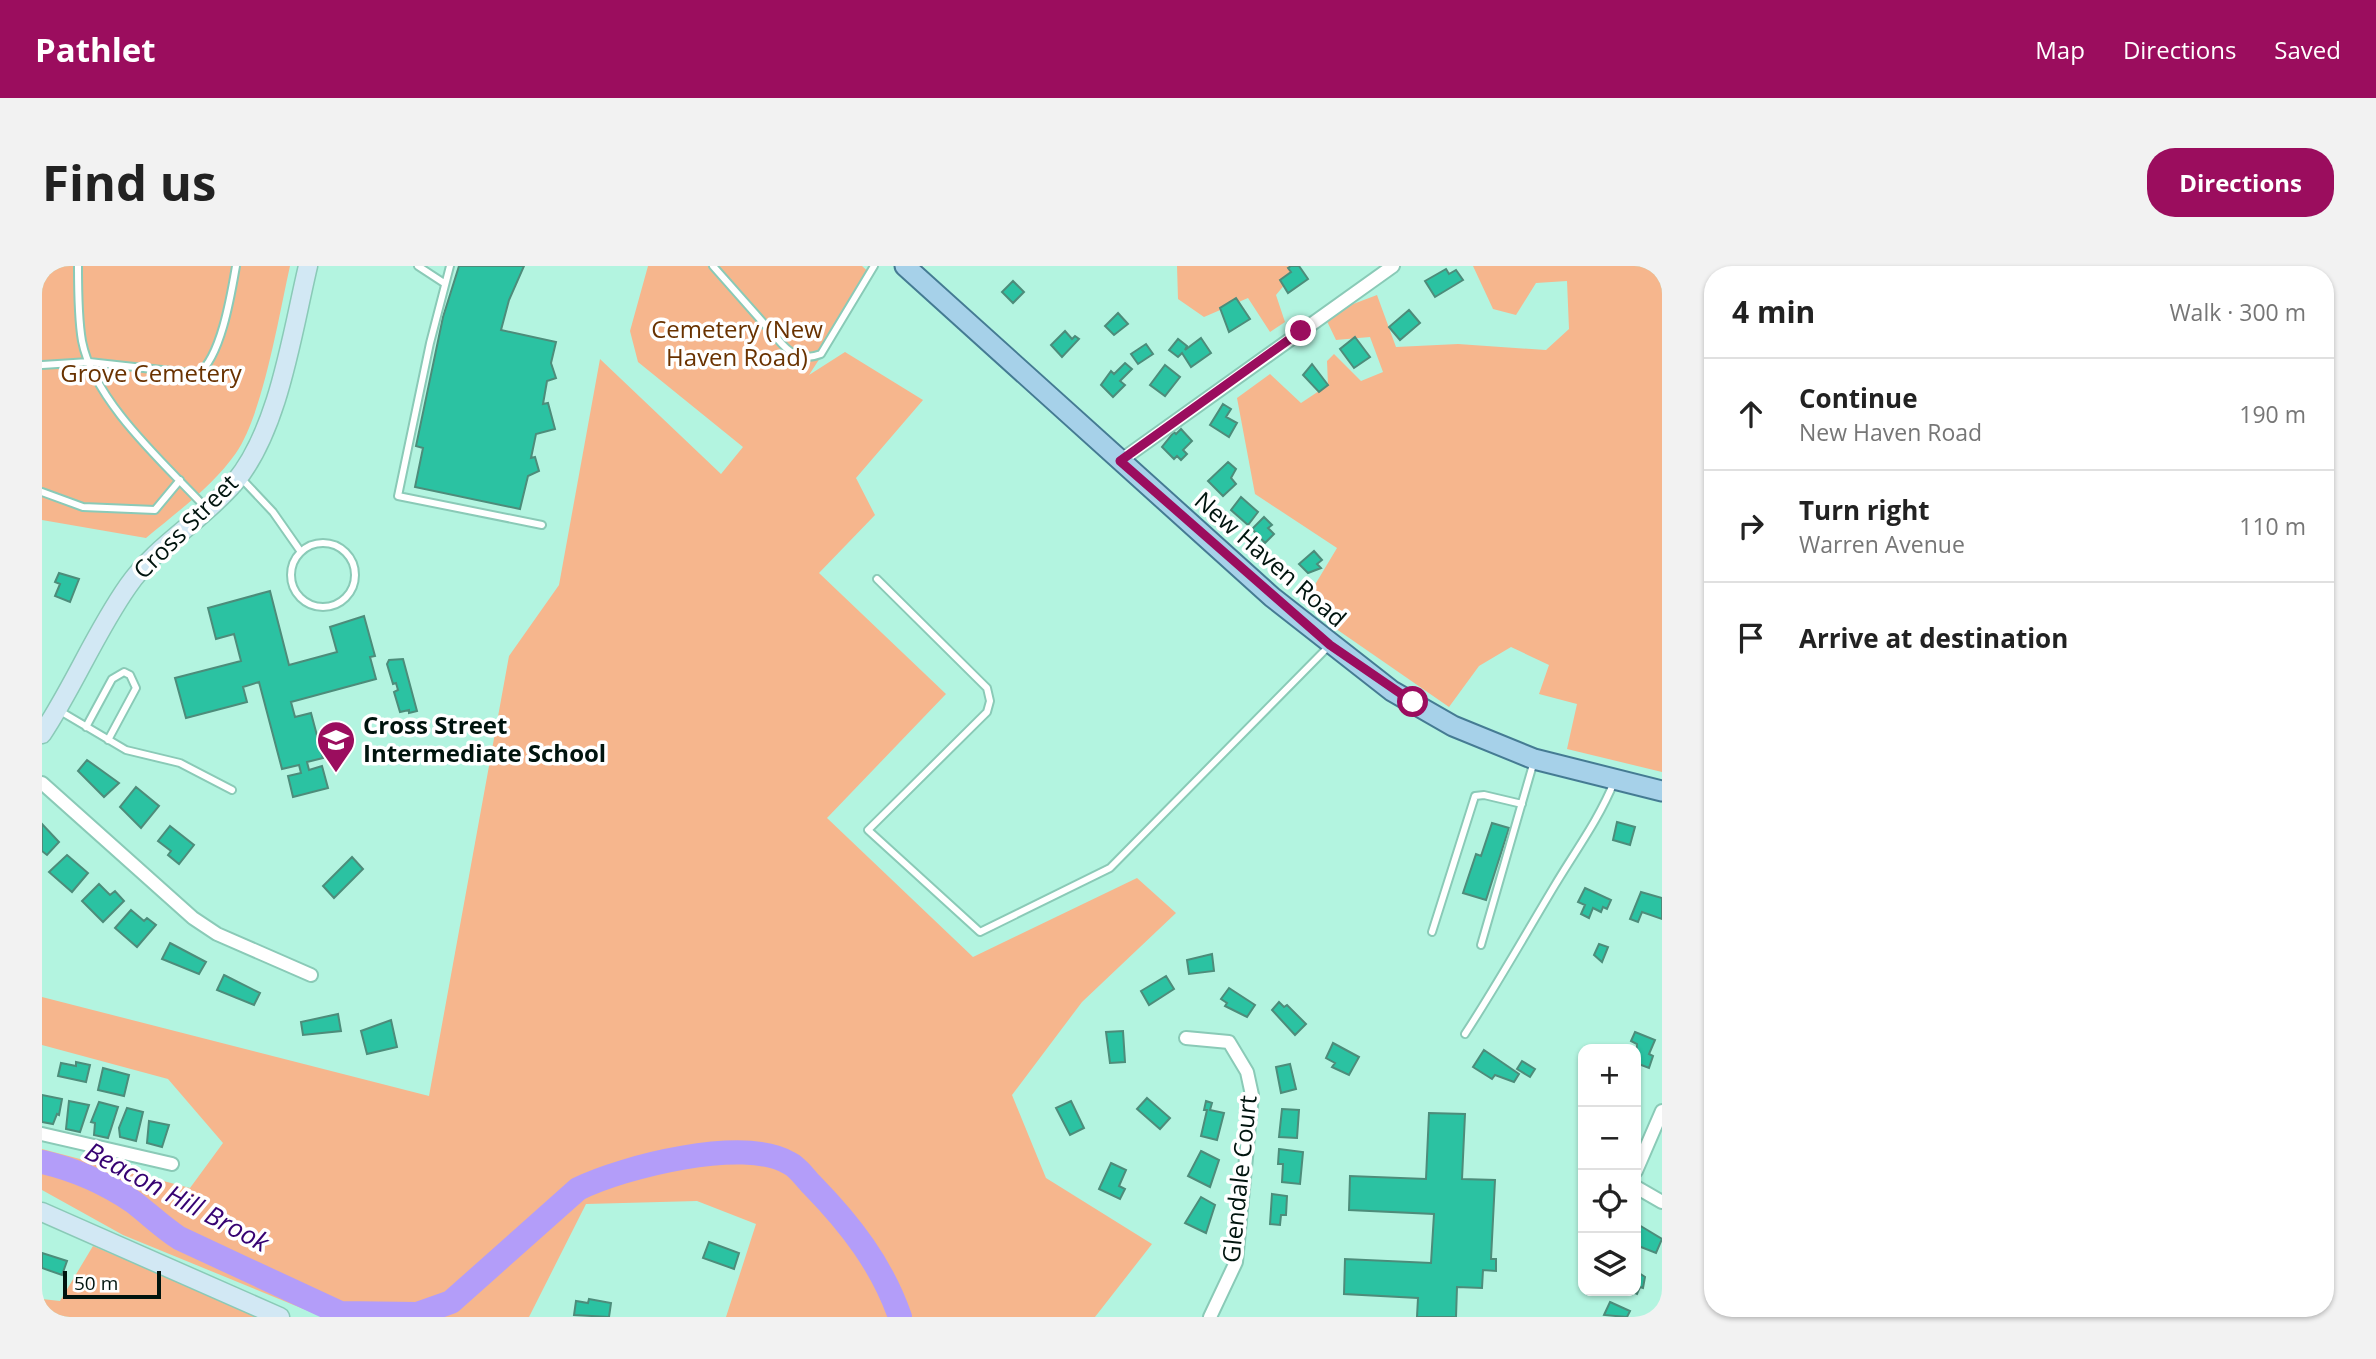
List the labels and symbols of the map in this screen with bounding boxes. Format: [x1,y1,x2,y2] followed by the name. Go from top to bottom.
[651,312,823,373] park label: Cemetery (New Haven Road)
[1285,315,1316,346] route end
[60,356,243,389] park label: Grove Cemetery
[125,466,245,586] street label: Cross Street
[1188,484,1354,634] street label: New Haven Road
[1397,686,1428,717] route start
[363,708,606,769] place label: Cross Street Intermediate School
[315,719,357,774] school or university icon: Cross Street Intermediate School
[1213,1094,1264,1264] street label: Glendale Court
[79,1132,277,1260] water label: Beacon Hill Brook
[63,1268,161,1300] scale bar

